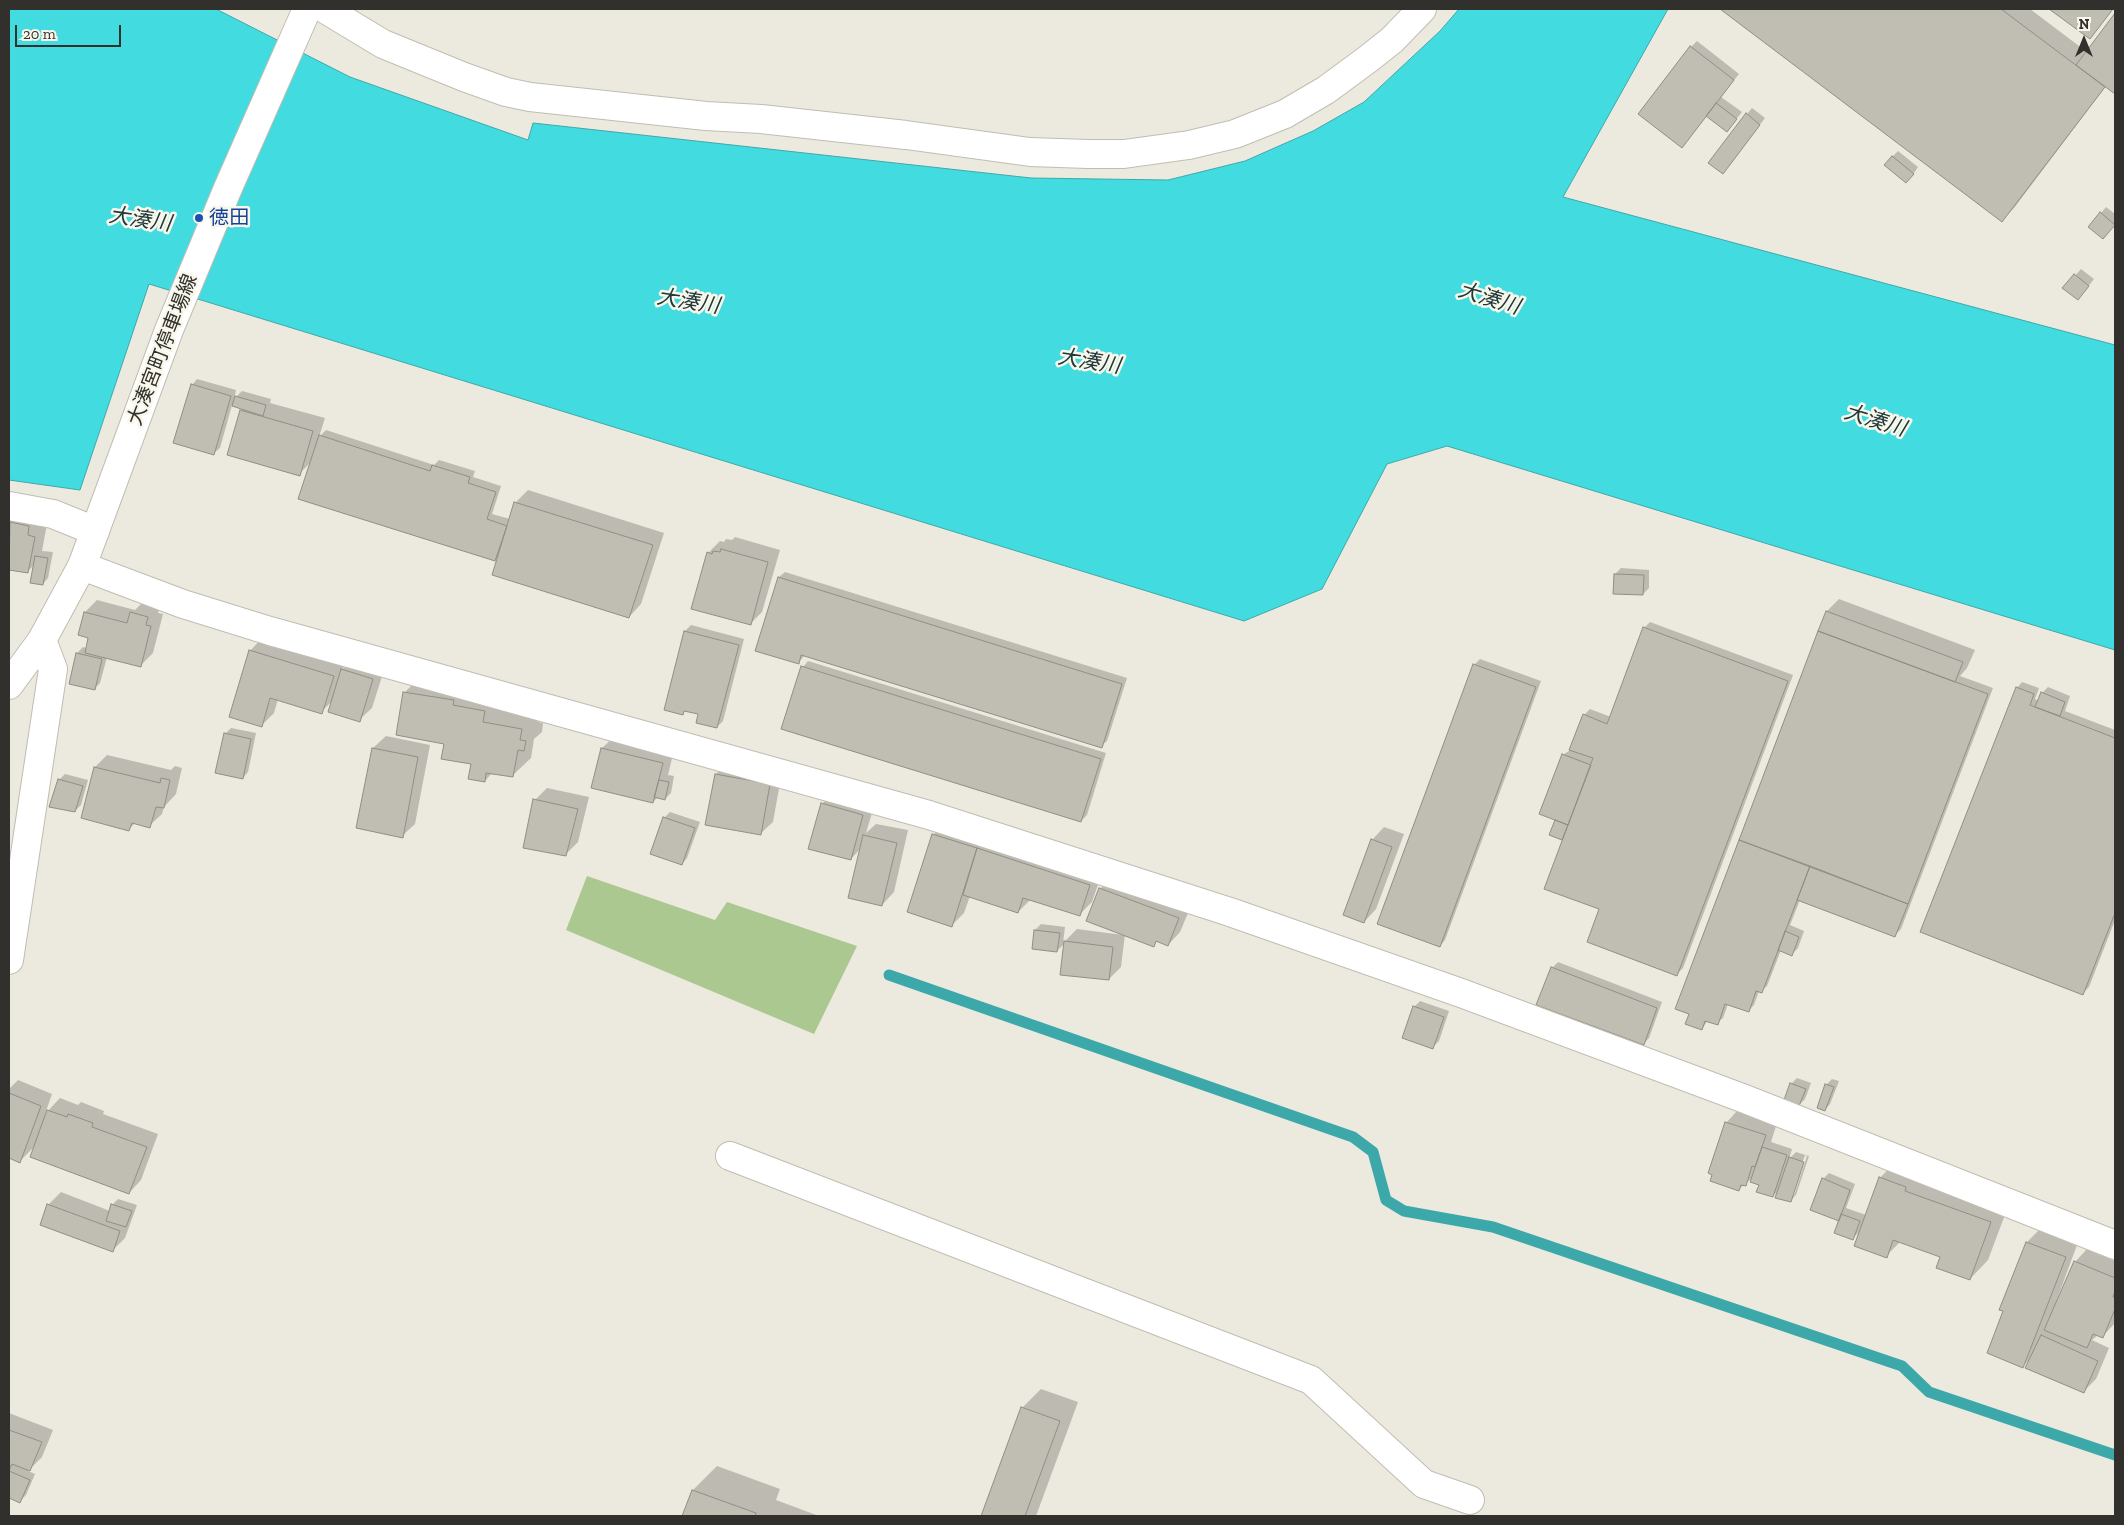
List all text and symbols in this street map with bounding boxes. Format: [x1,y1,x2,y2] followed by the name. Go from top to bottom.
[18,15,124,47] scale bar
[2059,15,2109,65] north arrow
[2079,16,2089,33] text: N
[23,25,56,43] text: 20 m
[107,203,173,237] water label: 大湊川
[209,206,249,230] place label: 徳田
[193,212,205,224] marker: 徳田
[123,271,203,429] street label: 大湊宮町停車場線
[1455,278,1523,320] water label: 大湊川
[655,285,721,319] water label: 大湊川
[1056,345,1122,379] water label: 大湊川
[1841,400,1909,442] water label: 大湊川

